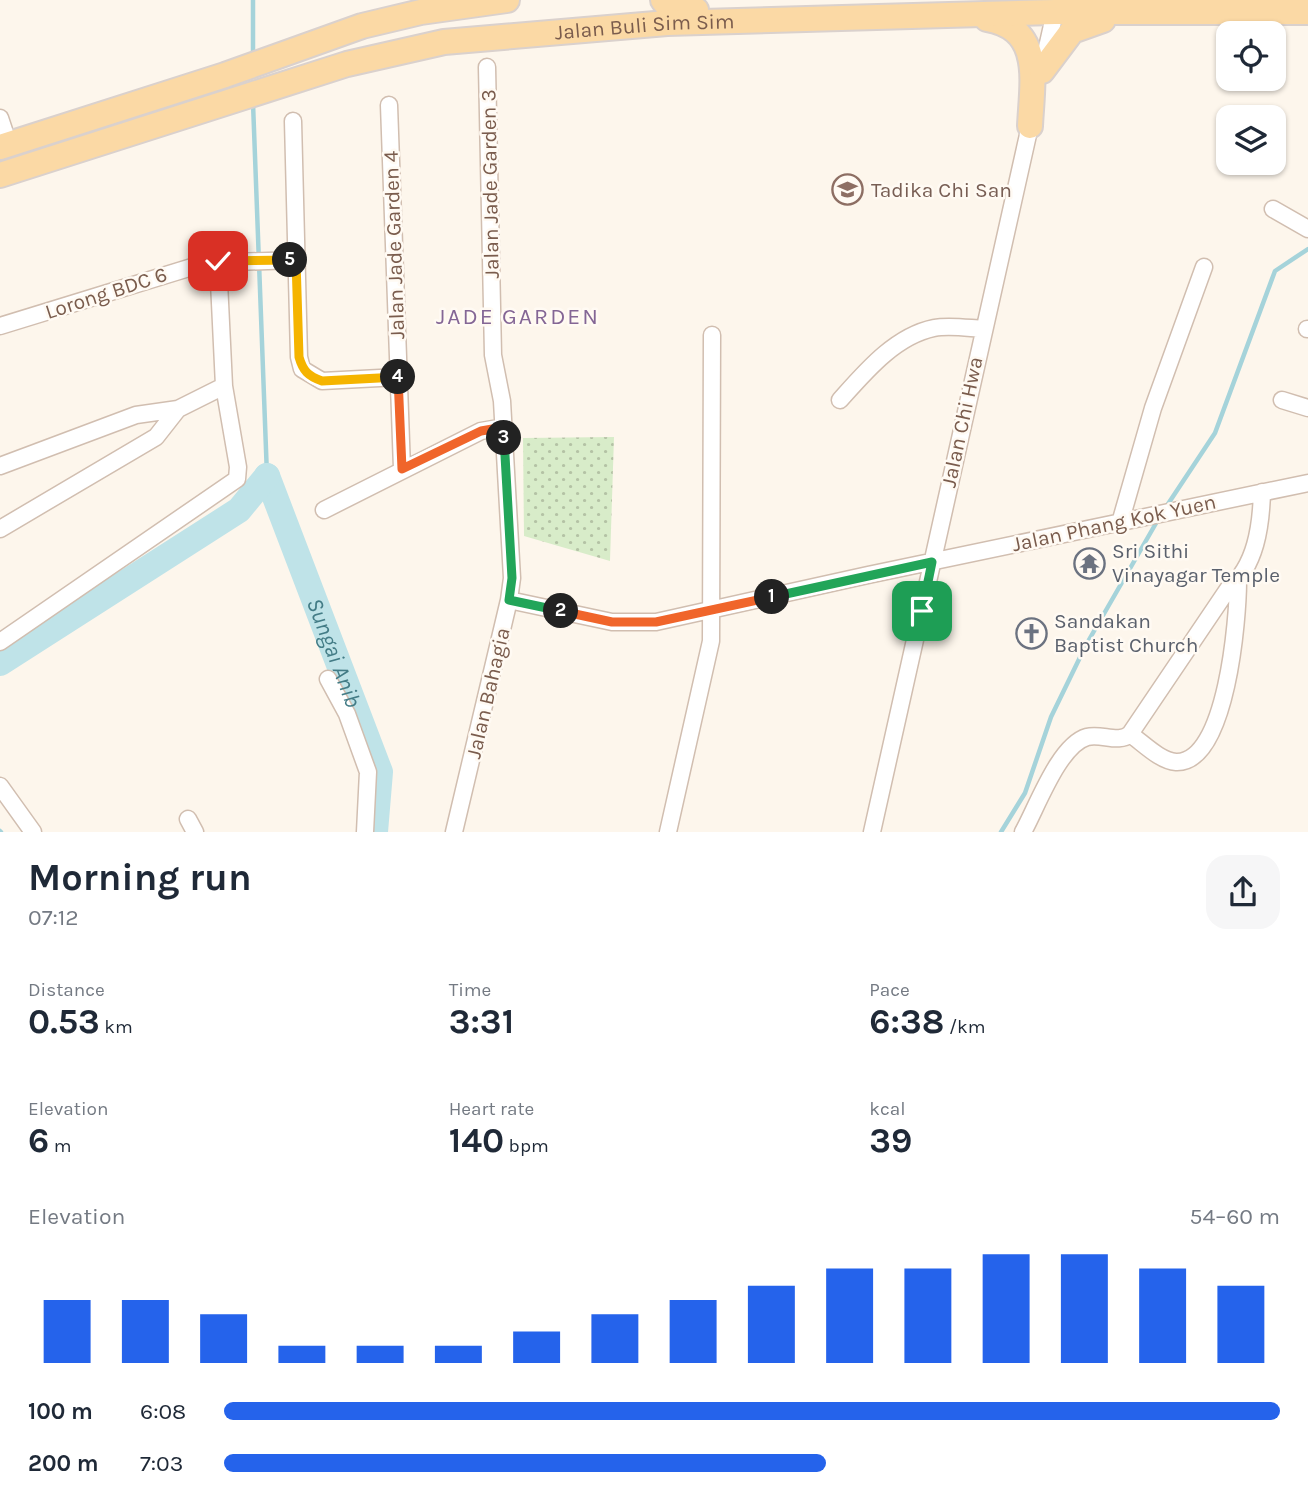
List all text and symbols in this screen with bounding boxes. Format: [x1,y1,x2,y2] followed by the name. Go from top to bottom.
[554,9,735,45] street label: Jalan Buli Sim Sim
[1216,21,1286,175] map controls
[1216,21,1286,91] button: locate
[476,89,504,279] street label: Jalan Jade Garden 3
[1216,105,1286,175] button: layers
[379,150,409,340] street label: Jalan Jade Garden 4
[831,173,865,207] school or university icon: Tadika Chi San
[871,178,1012,202] place label: Tadika Chi San
[188,231,248,291] pin
[199,242,237,280] icon: check
[272,243,308,278] pin: 5
[284,248,295,270] text: 5
[42,262,170,324] street label: Lorong BDC 6
[436,303,600,330] district label: JADE GARDEN
[936,355,988,489] street label: Jalan Chi Hwa
[380,360,416,394] pin: 4
[392,365,403,387] text: 4
[486,420,522,456] pin: 3
[498,426,509,448] text: 3
[1010,490,1218,556] street label: Jalan Phang Kok Yuen
[1112,539,1280,587] place label: Sri Sithi Vinayagar Temple
[1072,546,1106,580] temple icon: Sri Sithi Vinayagar Temple
[754,580,790,614] pin: 1
[892,581,952,641] pin
[768,585,775,607] text: 1
[903,592,941,630] icon: arrive
[301,594,367,711] water label: Sungai Anib
[544,594,578,628] pin: 2
[555,599,566,621] text: 2
[1054,609,1198,657] place label: Sandakan Baptist Church
[1014,616,1048,650] church icon: Sandakan Baptist Church
[461,625,515,761] street label: Jalan Bahagia
[28,855,252,900] text: Morning run
[1206,855,1280,929] button: share
[28,904,79,931] text: 07:12
[28,979,105,1001] text: Distance
[449,979,491,1001] text: Time
[869,979,910,1001] text: Pace
[28,1001,100,1042] text: 0.53
[449,1001,514,1042] text: 3:31
[869,1001,944,1042] text: 6:38
[100,1016,133,1038] text: km
[944,1016,986,1038] text: /km
[28,1098,108,1120] text: Elevation
[449,1098,534,1120] text: Heart rate
[869,1098,906,1120] text: kcal
[28,1120,49,1161] text: 6
[449,1120,504,1161] text: 140
[869,1120,912,1161] text: 39
[49,1135,72,1157] text: m
[504,1135,549,1157] text: bpm
[28,1203,125,1230] text: Elevation
[1190,1203,1280,1230] text: 54–60 m
[28,1398,93,1425] text: 100 m
[140,1398,186,1425] text: 6:08
[28,1450,99,1477] text: 200 m
[140,1450,183,1477] text: 7:03

